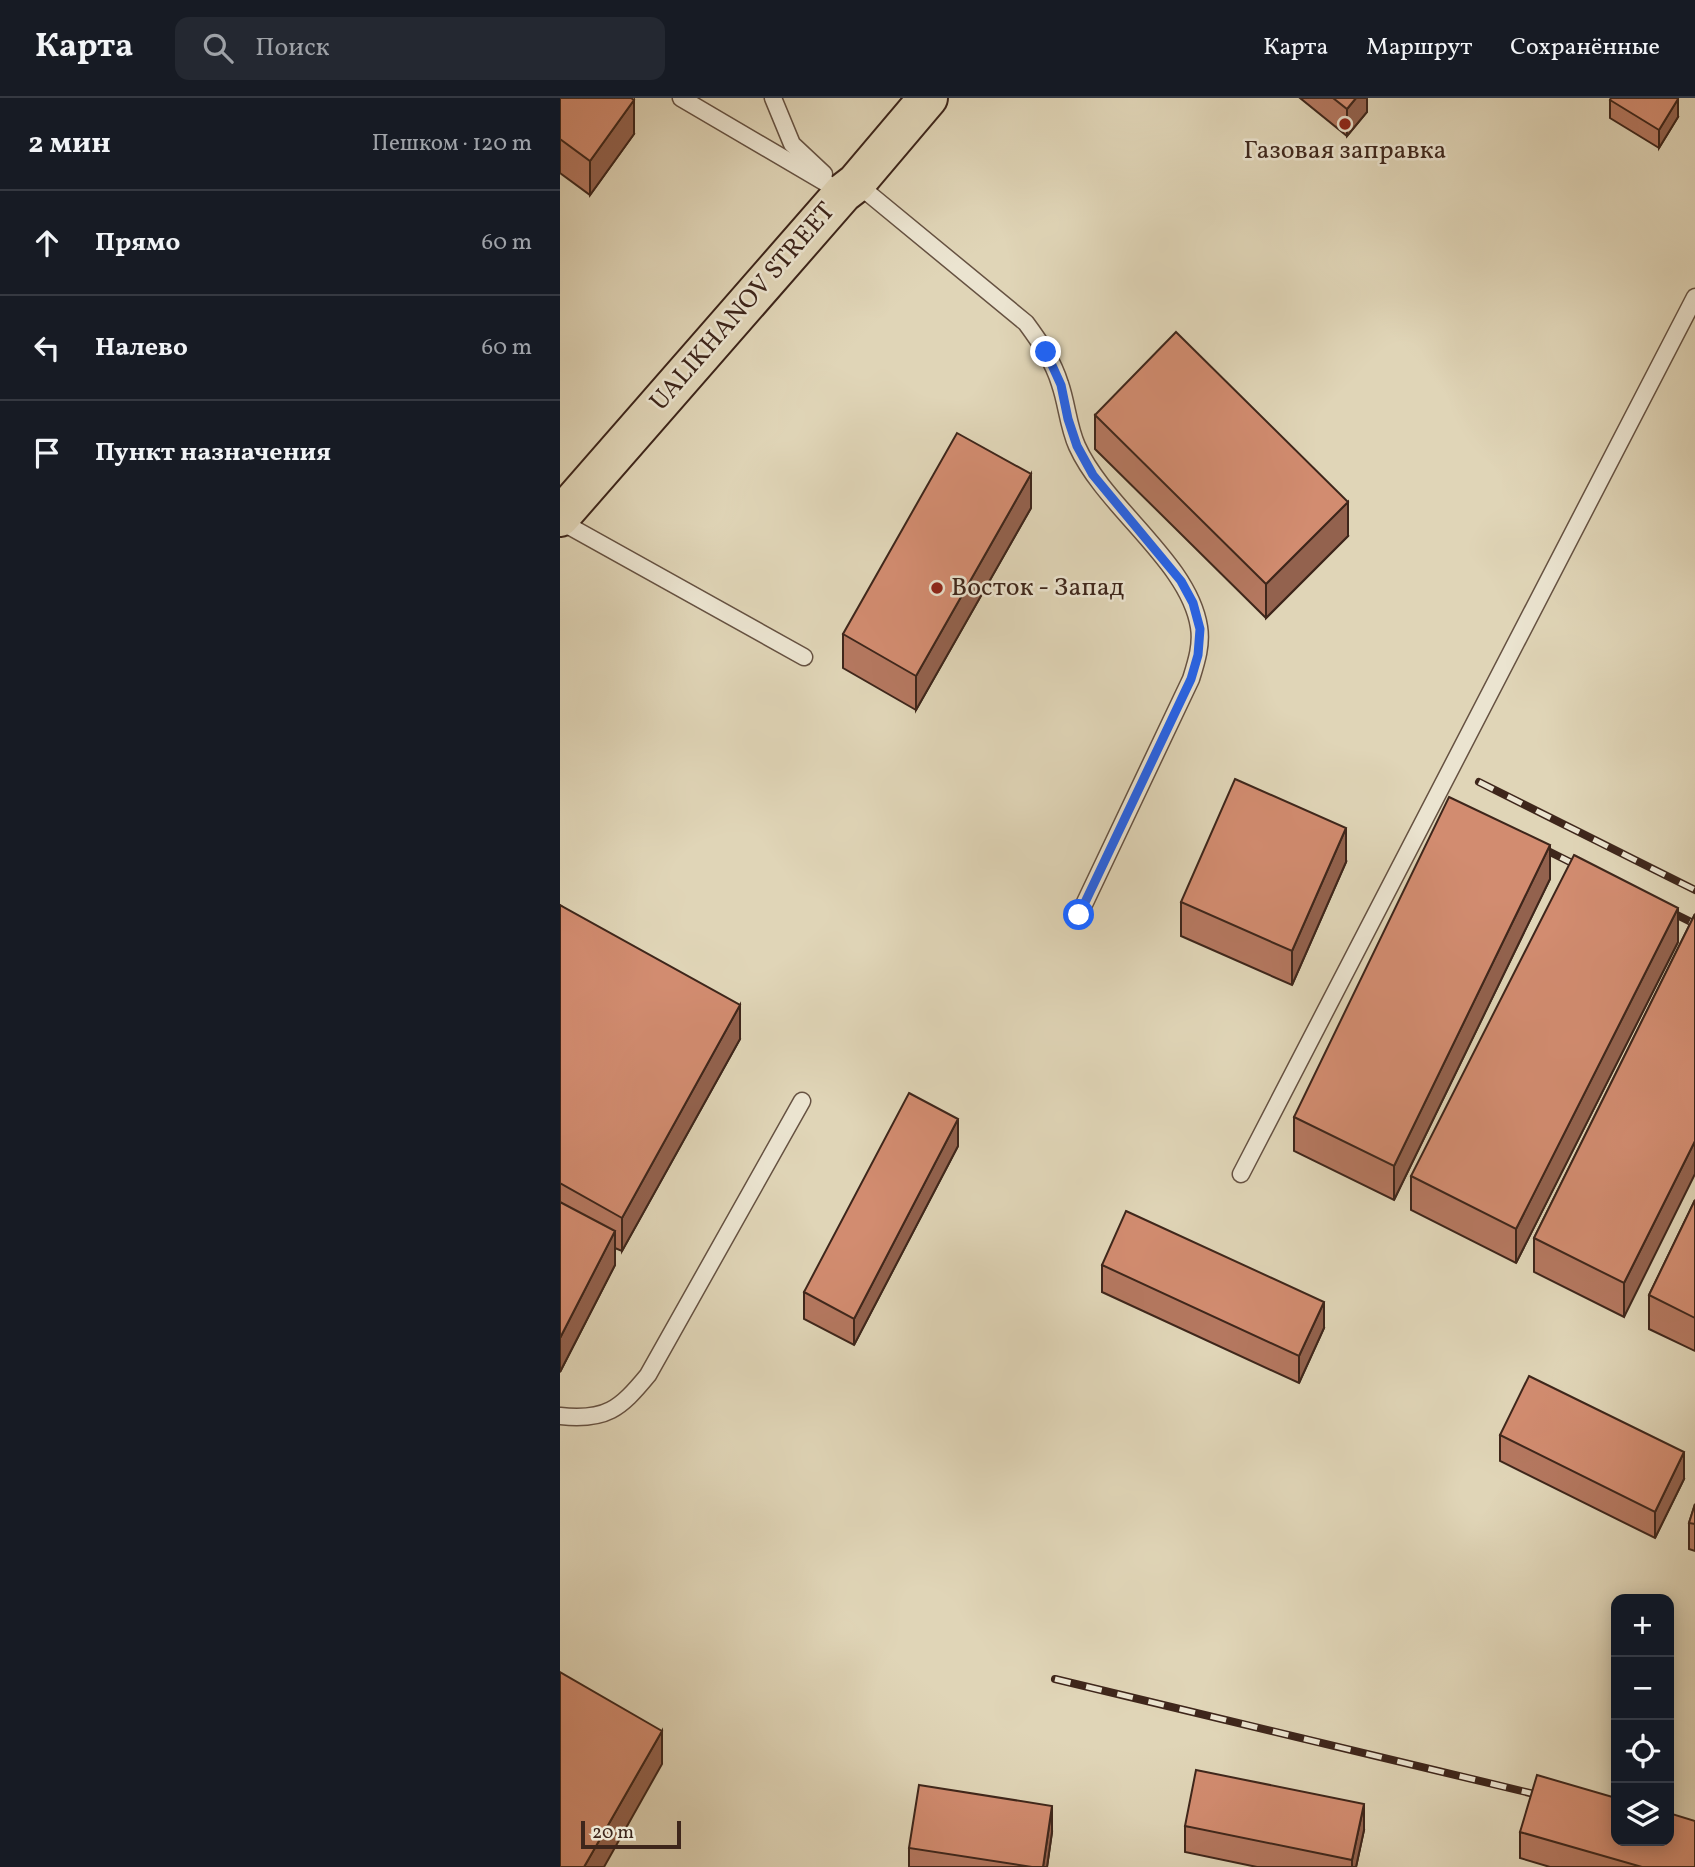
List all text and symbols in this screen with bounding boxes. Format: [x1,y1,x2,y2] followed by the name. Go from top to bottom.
[175,17,665,80] search box
[35,25,133,71] text: Карта
[199,29,237,67] icon: search
[255,30,330,66] text: Поиск
[1263,31,1328,65] text: Карта
[1366,31,1472,65] text: Маршрут
[1510,31,1660,65] text: Сохранённые
[1337,116,1353,132] marker: Газовая заправка
[28,123,111,165] text: 2 мин
[372,128,532,160] text: Пешком · 120 m
[1243,133,1447,169] place label: Газовая заправка
[642,195,844,419] street label: UALIKHANOV STREET
[28,224,66,262] icon: ahead
[95,225,180,261] text: Прямо
[482,227,532,259] text: 60 m
[28,329,66,367] icon: left
[95,330,188,366] text: Налево
[482,332,532,364] text: 60 m
[1030,336,1061,367] route end
[28,434,66,472] icon: arrive
[95,435,331,471] text: Пункт назначения
[951,570,1125,606] place label: Восток - Запад
[929,580,945,596] marker: Восток - Запад
[1063,899,1094,930] route start
[1611,1594,1674,1846] map controls
[1611,1594,1674,1657] button: +
[1611,1657,1674,1720] button: −
[1611,1720,1674,1783] button: locate
[1611,1783,1674,1846] button: layers
[581,1818,681,1850] scale bar
[592,1820,634,1846] text: 20 m

